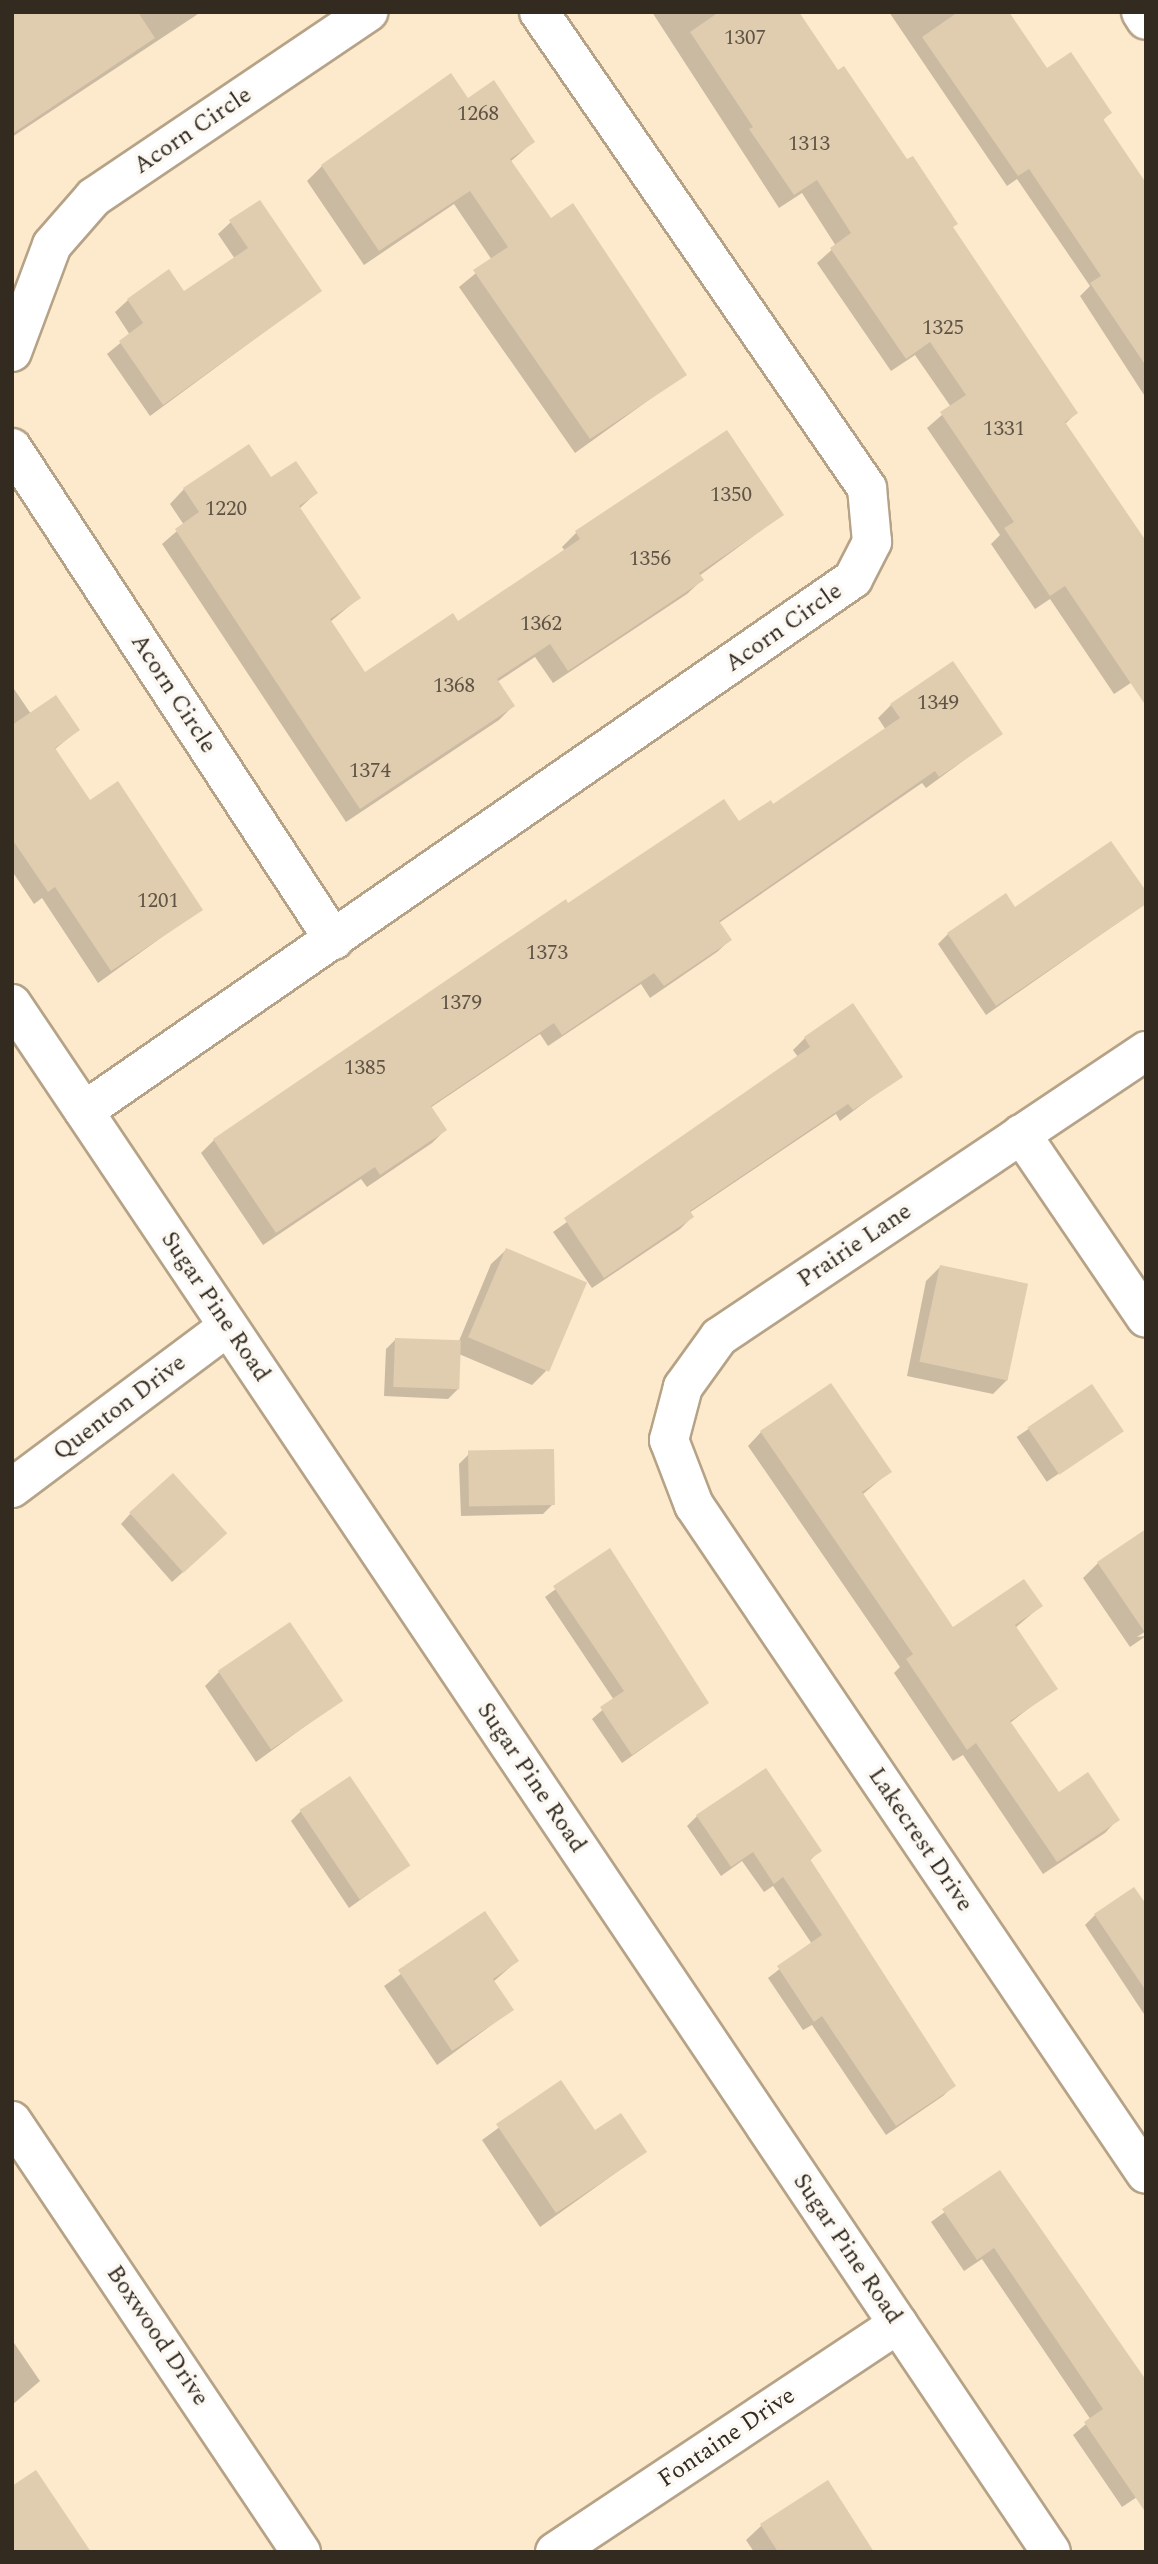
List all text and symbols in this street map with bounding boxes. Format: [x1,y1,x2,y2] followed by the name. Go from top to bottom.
[724,25,766,51] house number: 1307
[129,81,257,181] street label: Acorn Circle
[457,101,499,127] house number: 1268
[788,131,830,157] house number: 1313
[922,315,964,341] house number: 1325
[983,416,1025,442] house number: 1331
[710,482,752,508] house number: 1350
[205,496,247,522] house number: 1220
[629,546,671,572] house number: 1356
[720,577,848,679] street label: Acorn Circle
[520,611,562,637] house number: 1362
[124,629,222,759] street label: Acorn Circle
[433,673,475,699] house number: 1368
[917,690,959,716] house number: 1349
[349,758,391,784] house number: 1374
[137,888,179,914] house number: 1201
[526,940,568,966] house number: 1373
[440,990,482,1016] house number: 1379
[344,1055,386,1081] house number: 1385
[793,1197,917,1295] street label: Prairie Lane
[154,1226,276,1388] street label: Sugar Pine Road
[48,1349,192,1467] street label: Quenton Drive
[470,1697,592,1859] street label: Sugar Pine Road
[861,1763,979,1917] street label: Lakecrest Drive
[786,2168,908,2330] street label: Sugar Pine Road
[99,2260,215,2412] street label: Boxwood Drive
[653,2382,801,2494] street label: Fontaine Drive

